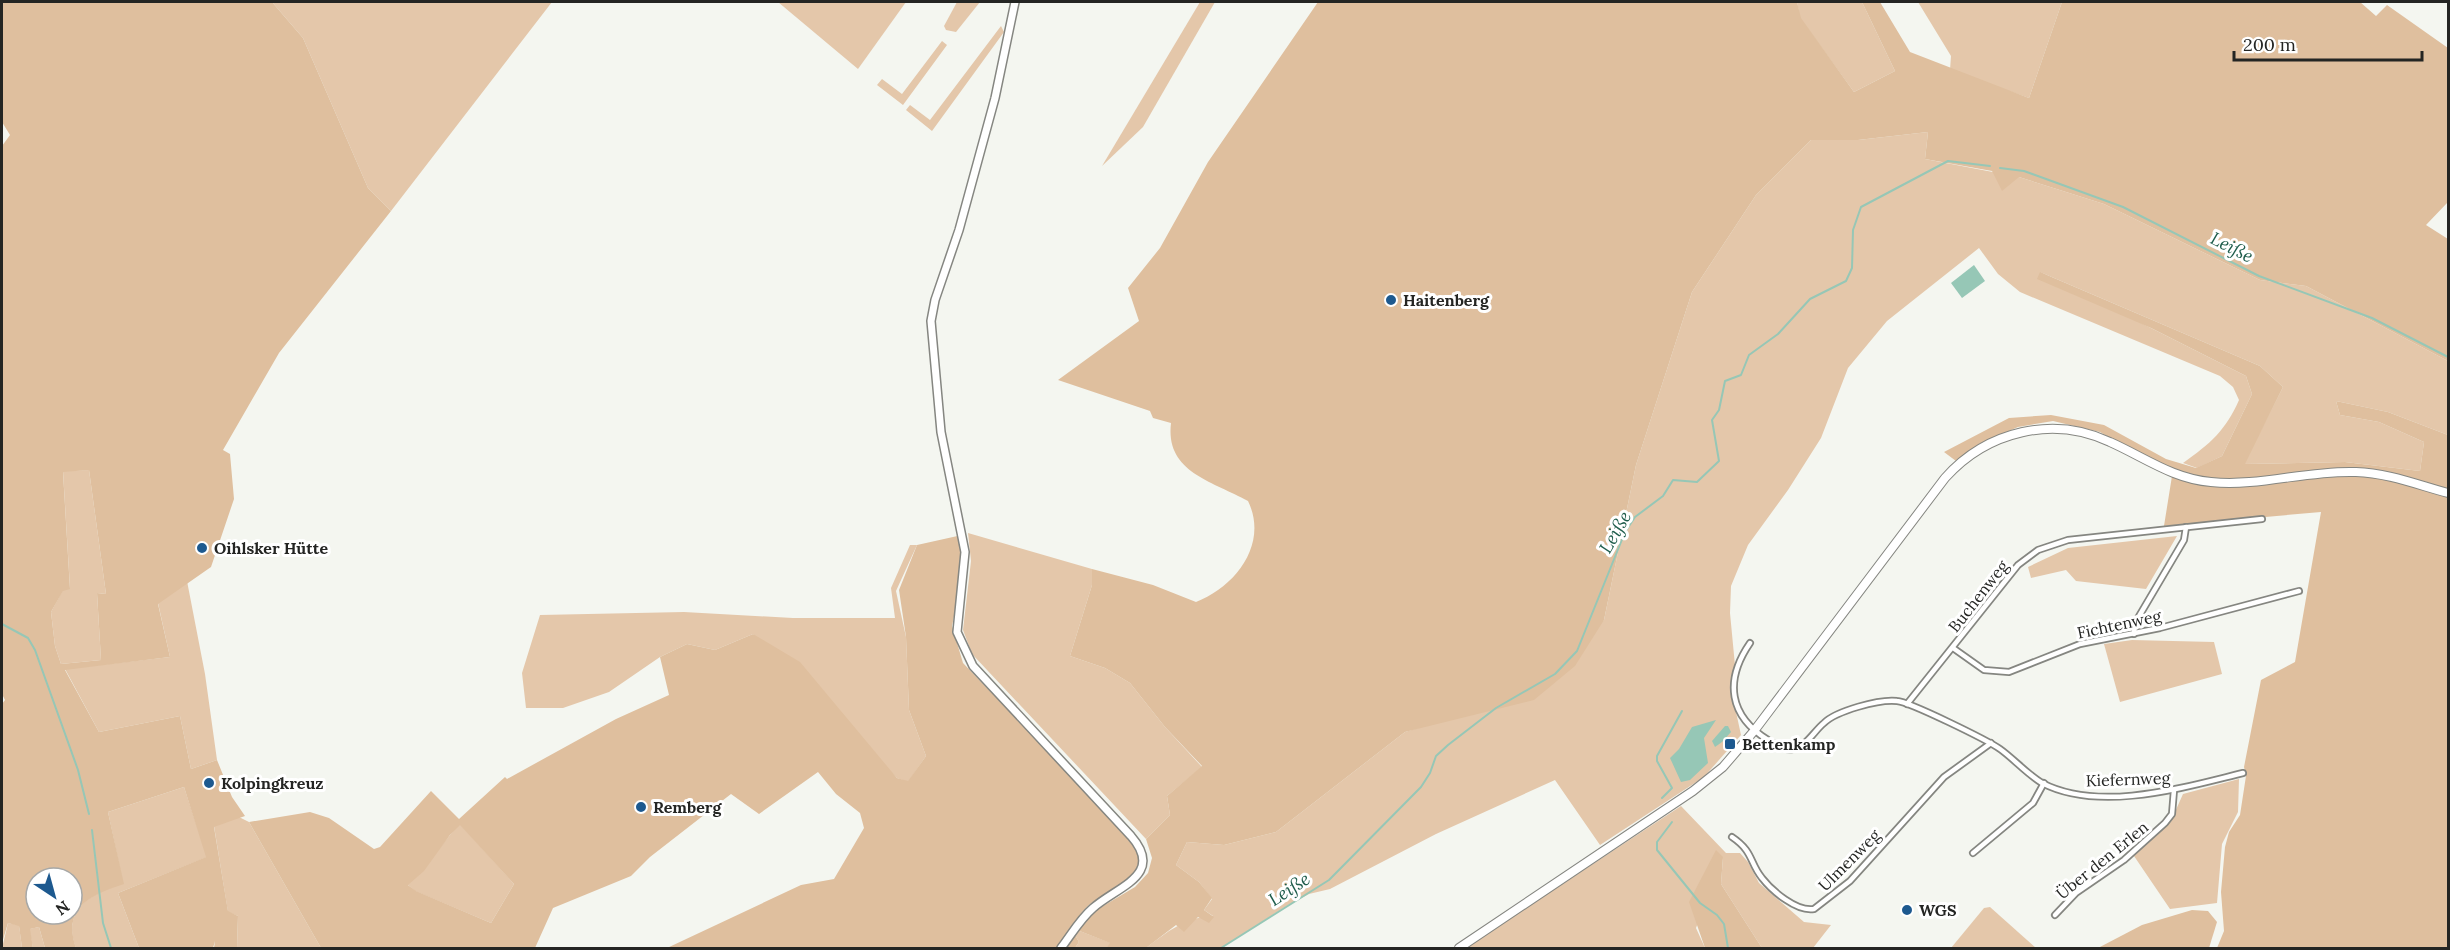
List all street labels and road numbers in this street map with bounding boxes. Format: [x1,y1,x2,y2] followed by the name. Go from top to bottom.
[1944,555,2013,636] street label: Buchenweg
[2075,605,2164,643] street label: Fichtenweg
[2085,767,2172,790] street label: Kiefernweg
[2052,817,2152,903] street label: Über den Erlen
[1814,824,1885,895] street label: Ulmenweg

